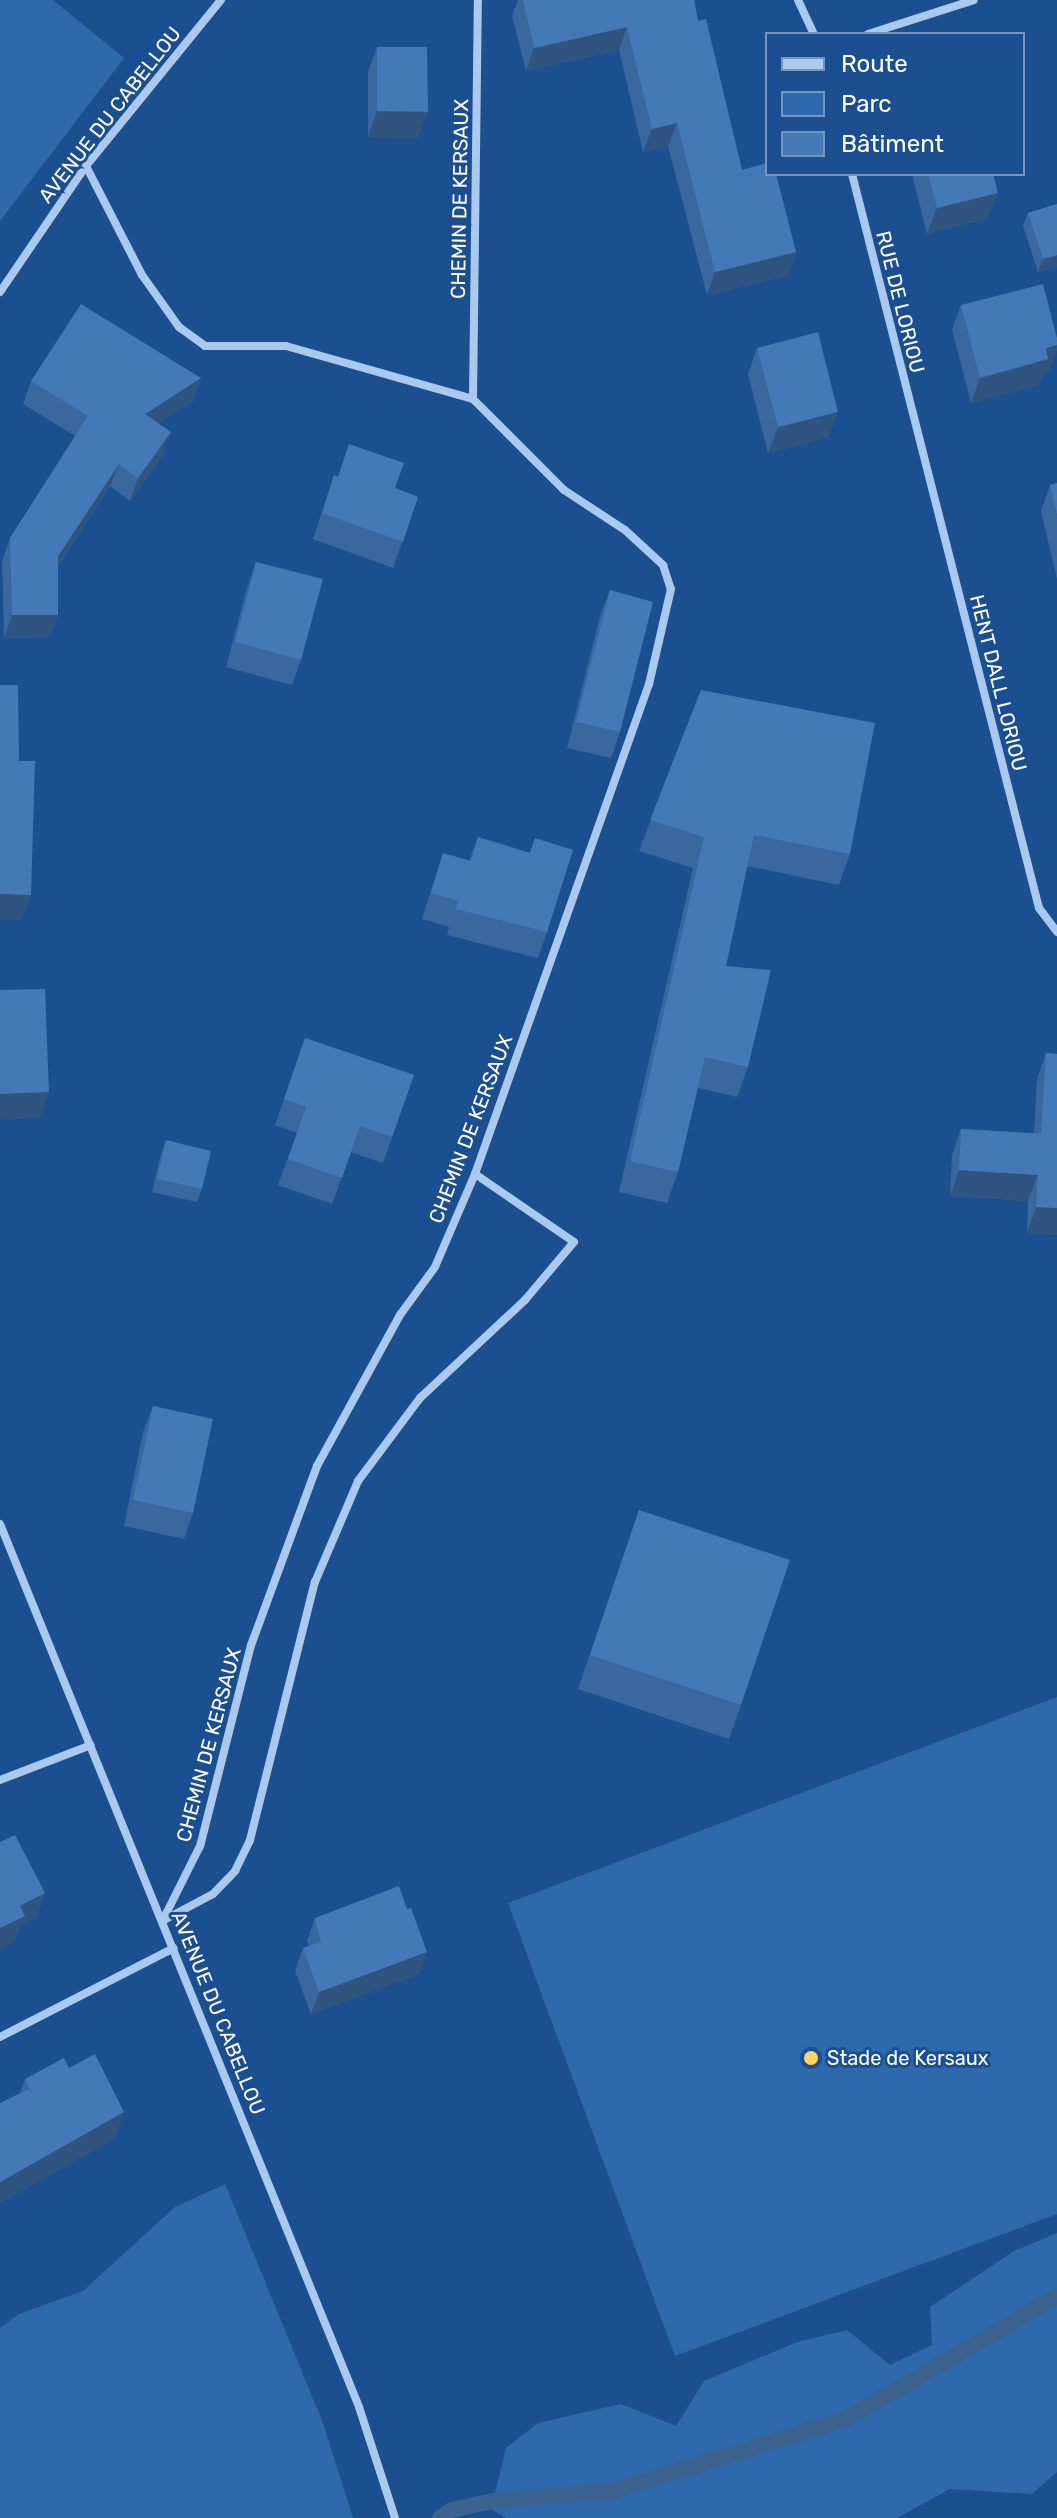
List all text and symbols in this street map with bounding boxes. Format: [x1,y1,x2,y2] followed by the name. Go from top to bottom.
[34,22,186,208] street label: AVENUE DU CABELLOU
[765,32,1025,176] legend
[841,50,908,78] text: Route
[841,90,892,118] text: Parc
[446,99,474,299] street label: CHEMIN DE KERSAUX
[841,130,944,158] text: Bâtiment
[871,228,929,376] street label: RUE DE LORIOU
[964,592,1032,774] street label: HENT DALL LORIOU
[424,1031,518,1227] street label: CHEMIN DE KERSAUX
[172,1645,246,1845] street label: CHEMIN DE KERSAUX
[166,1908,270,2118] street label: AVENUE DU CABELLOU
[827,2046,989,2070] place label: Stade de Kersaux
[802,2049,820,2067] marker: Stade de Kersaux

